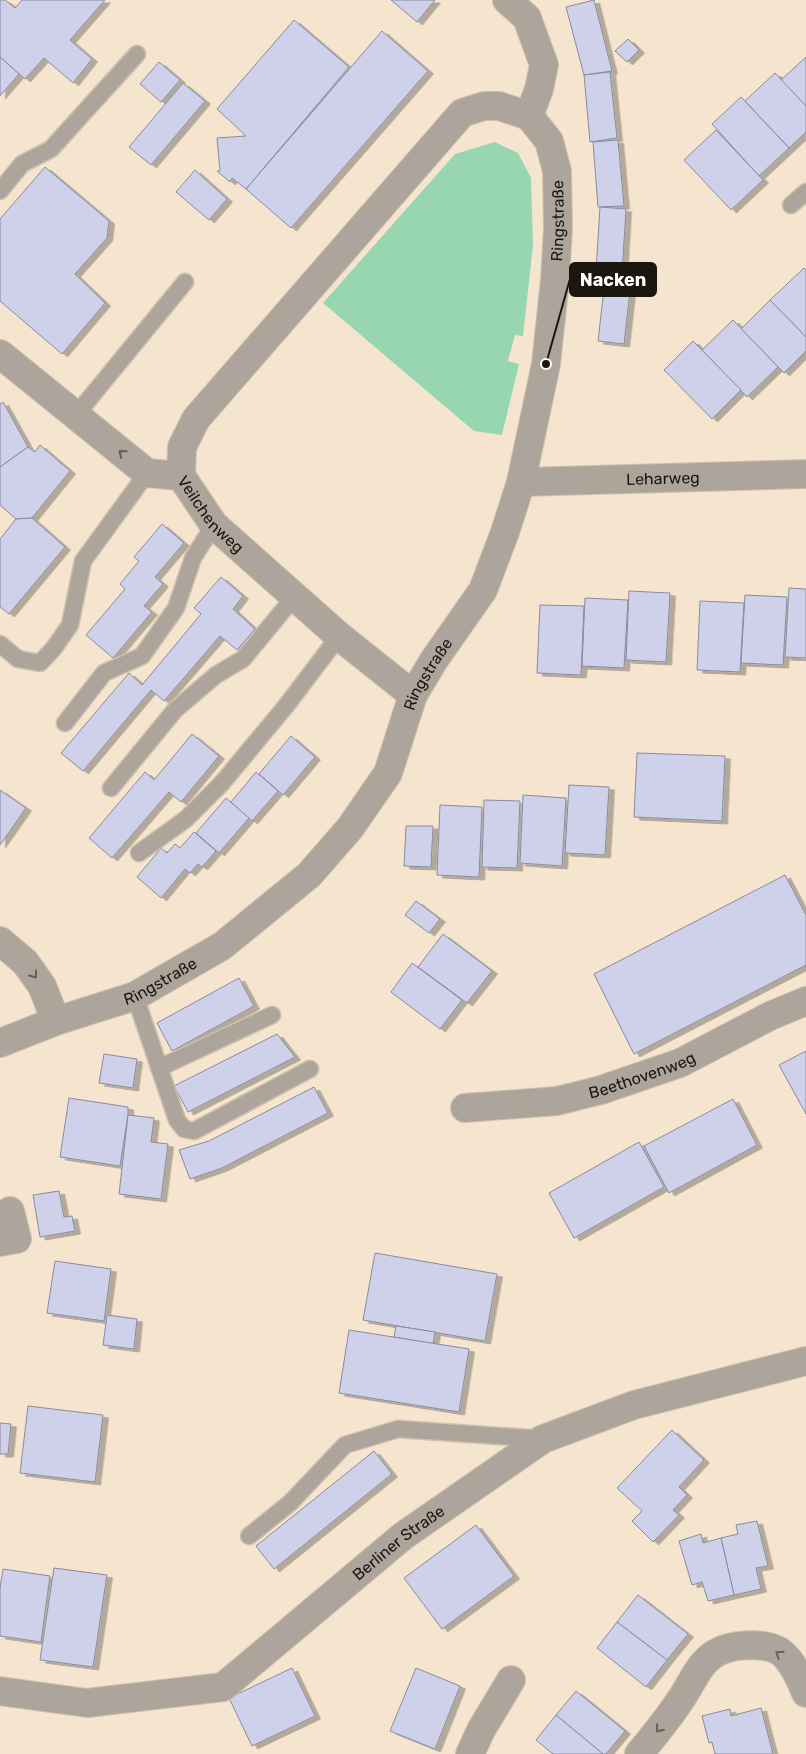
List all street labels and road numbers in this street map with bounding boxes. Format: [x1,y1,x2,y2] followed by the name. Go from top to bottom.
[547,180,567,262] street label: Ringstraße
[626,467,700,489] street label: Leharweg
[174,472,248,557] street label: Veilchenweg
[399,634,456,713] street label: Ringstraße
[121,953,200,1009] street label: Ringstraße
[587,1047,698,1102] street label: Beethovenweg
[348,1501,448,1584] street label: Berliner Straße

